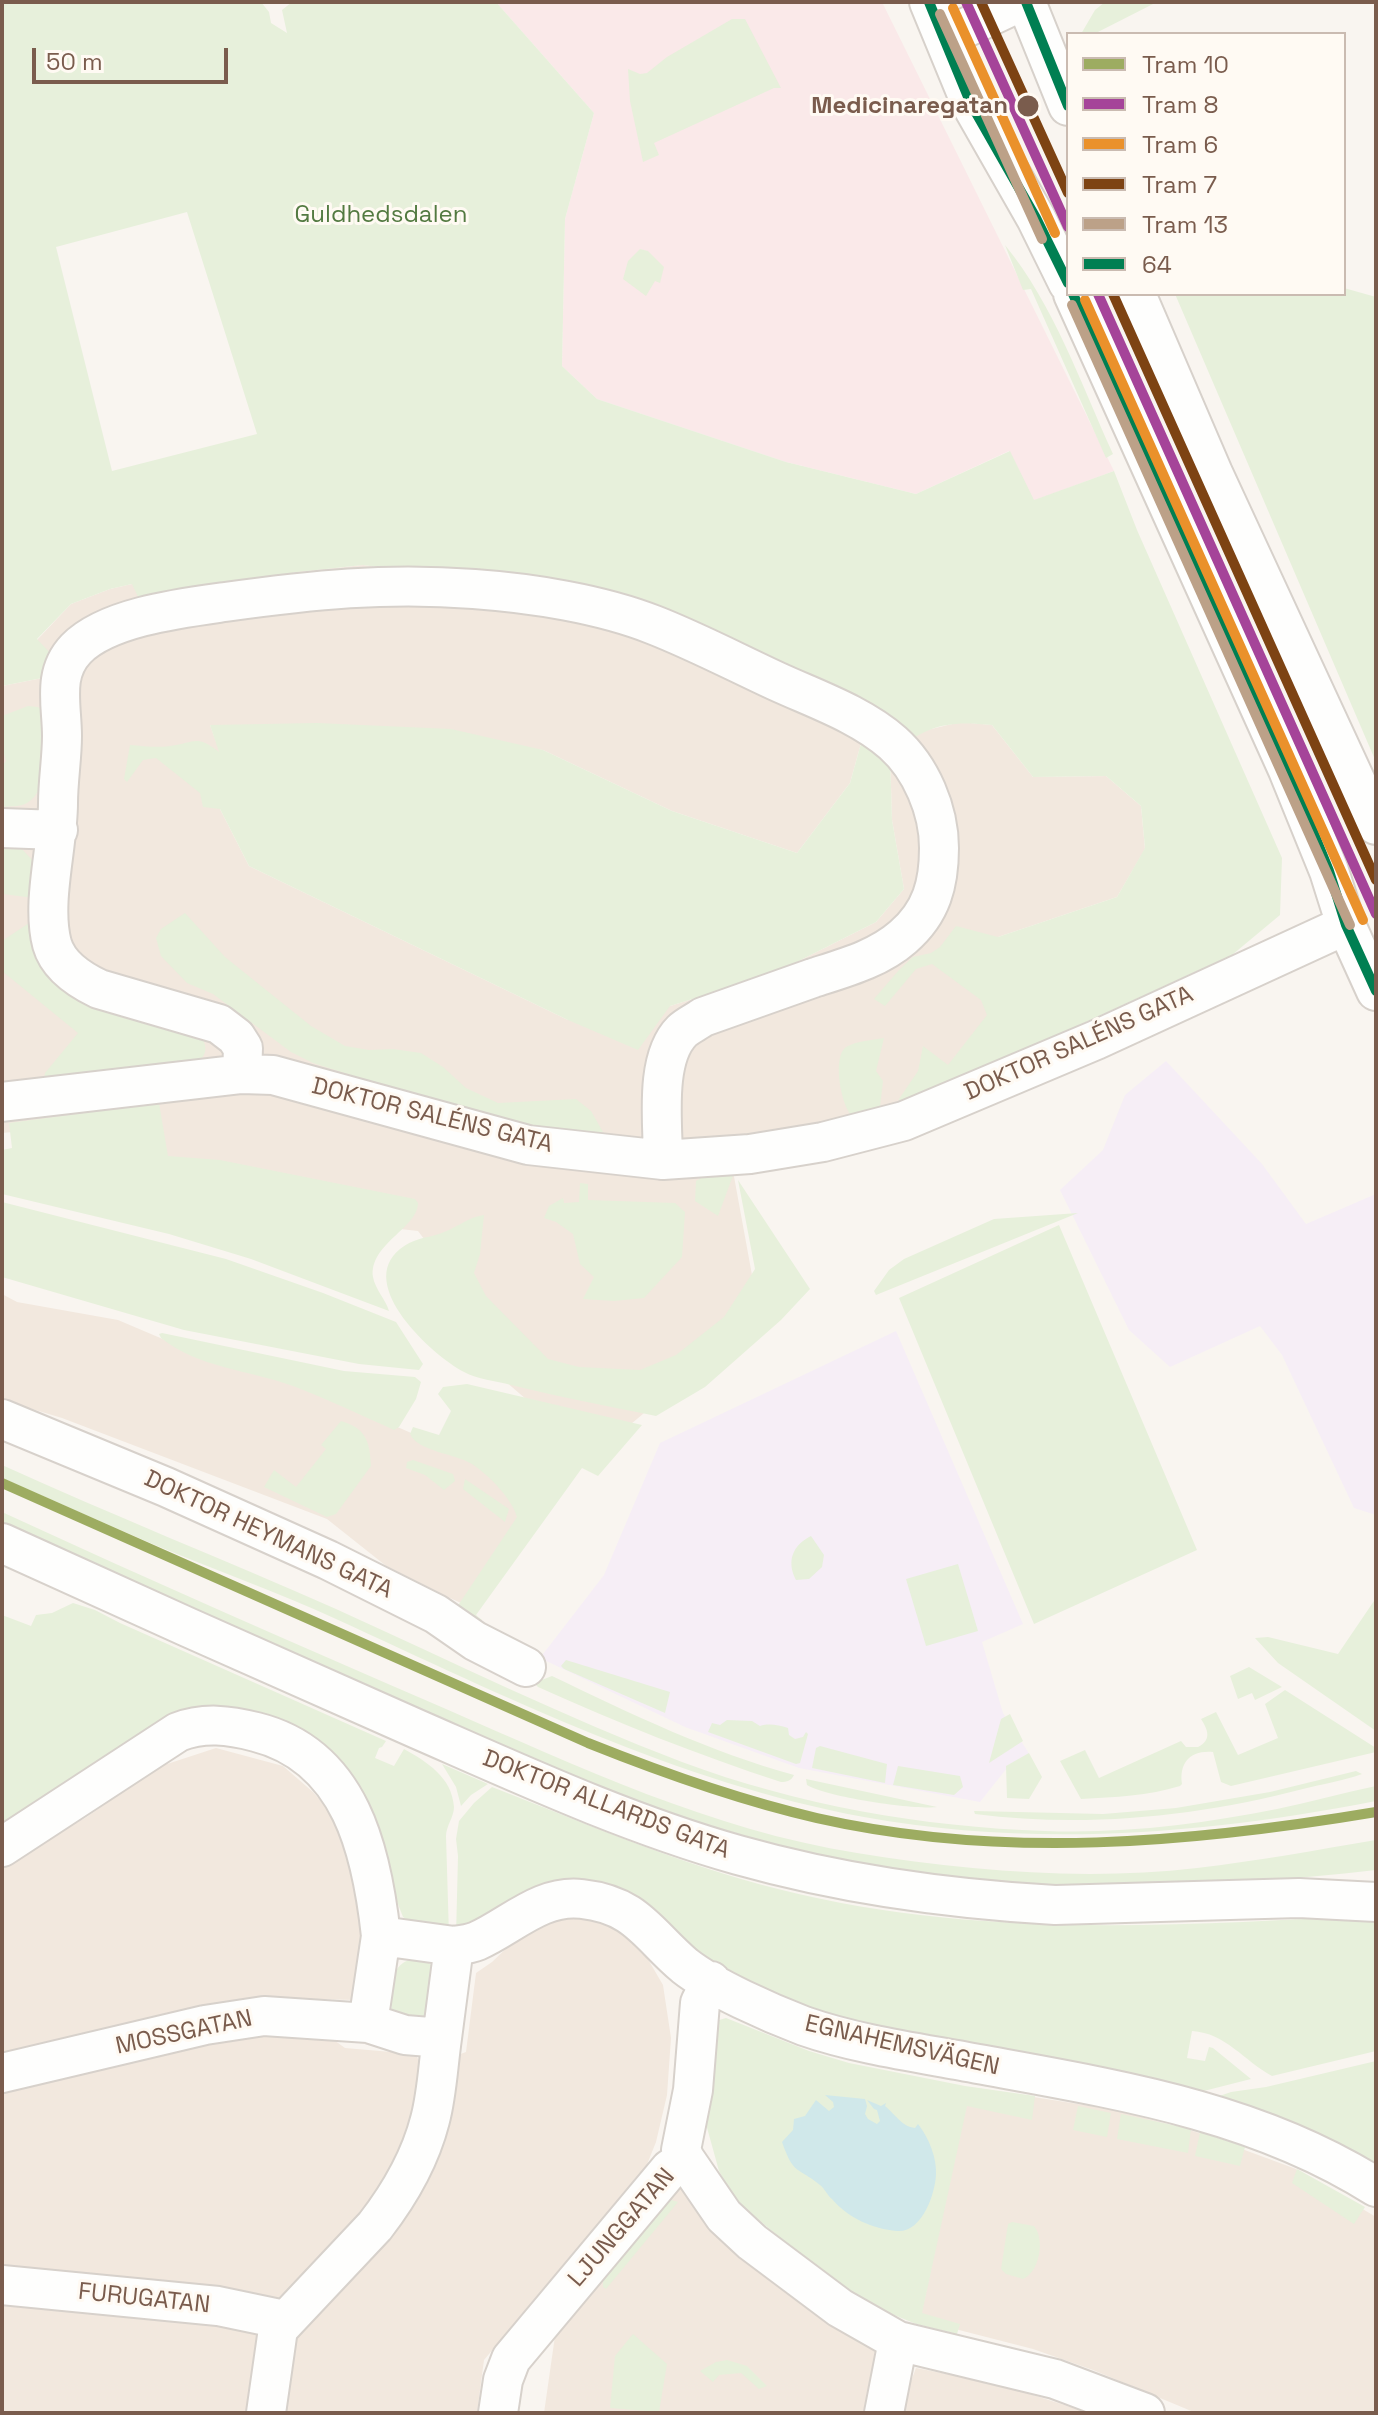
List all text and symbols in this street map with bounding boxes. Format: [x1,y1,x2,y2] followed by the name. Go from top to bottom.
[36,32,232,82] scale bar
[1066,32,1346,296] legend
[46,46,103,77] text: 50 m
[1142,49,1229,80] text: Tram 10
[1142,89,1219,120] text: Tram 8
[811,92,1008,120] place label: Medicinaregatan
[1015,93,1041,119] marker: Medicinaregatan
[1142,129,1218,160] text: Tram 6
[1142,169,1217,200] text: Tram 7
[295,201,467,229] park label: Guldhedsdalen
[1142,209,1228,240] text: Tram 13
[1142,249,1172,280] text: 64
[960,981,1198,1107] street label: DOKTOR SALÉNS GATA
[309,1072,555,1160] street label: DOKTOR SALÉNS GATA
[139,1465,397,1605] street label: DOKTOR HEYMANS GATA
[478,1745,734,1865] street label: DOKTOR ALLARDS GATA
[113,2004,255,2062] street label: MOSSGATAN
[802,2010,1002,2082] street label: EGNAHEMSVÄGEN
[563,2163,681,2293] street label: LJUNGGATAN
[77,2278,211,2320] street label: FURUGATAN

